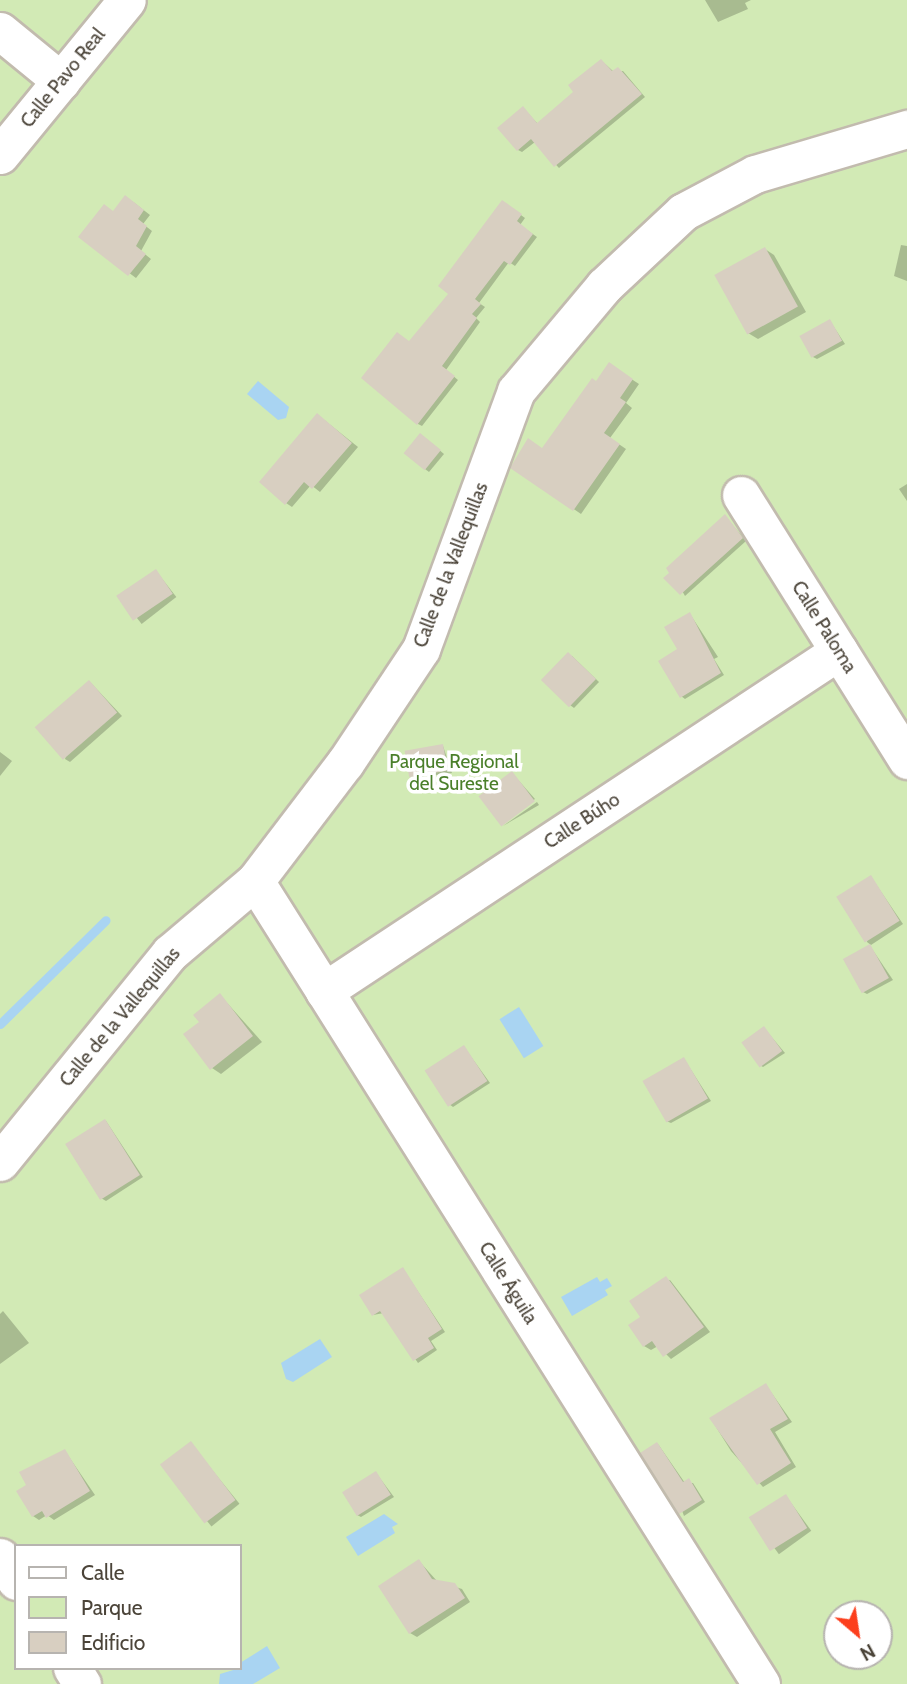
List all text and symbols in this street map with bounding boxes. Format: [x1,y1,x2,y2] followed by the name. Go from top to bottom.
[16,24,110,132] street label: Calle Pavo Real
[409,479,493,651] street label: Calle de la Vallequillas
[787,577,861,677] street label: Calle Paloma
[389,751,519,795] park label: Parque Regional del Sureste
[540,788,624,854] street label: Calle Búho
[55,943,185,1091] street label: Calle de la Vallequillas
[474,1238,542,1328] street label: Calle Águila
[14,1544,242,1670] legend
[81,1560,125,1585] text: Calle
[81,1595,143,1620] text: Parque
[823,1600,893,1670] north arrow
[81,1630,145,1655] text: Edificio
[856,1639,879,1665] text: N

